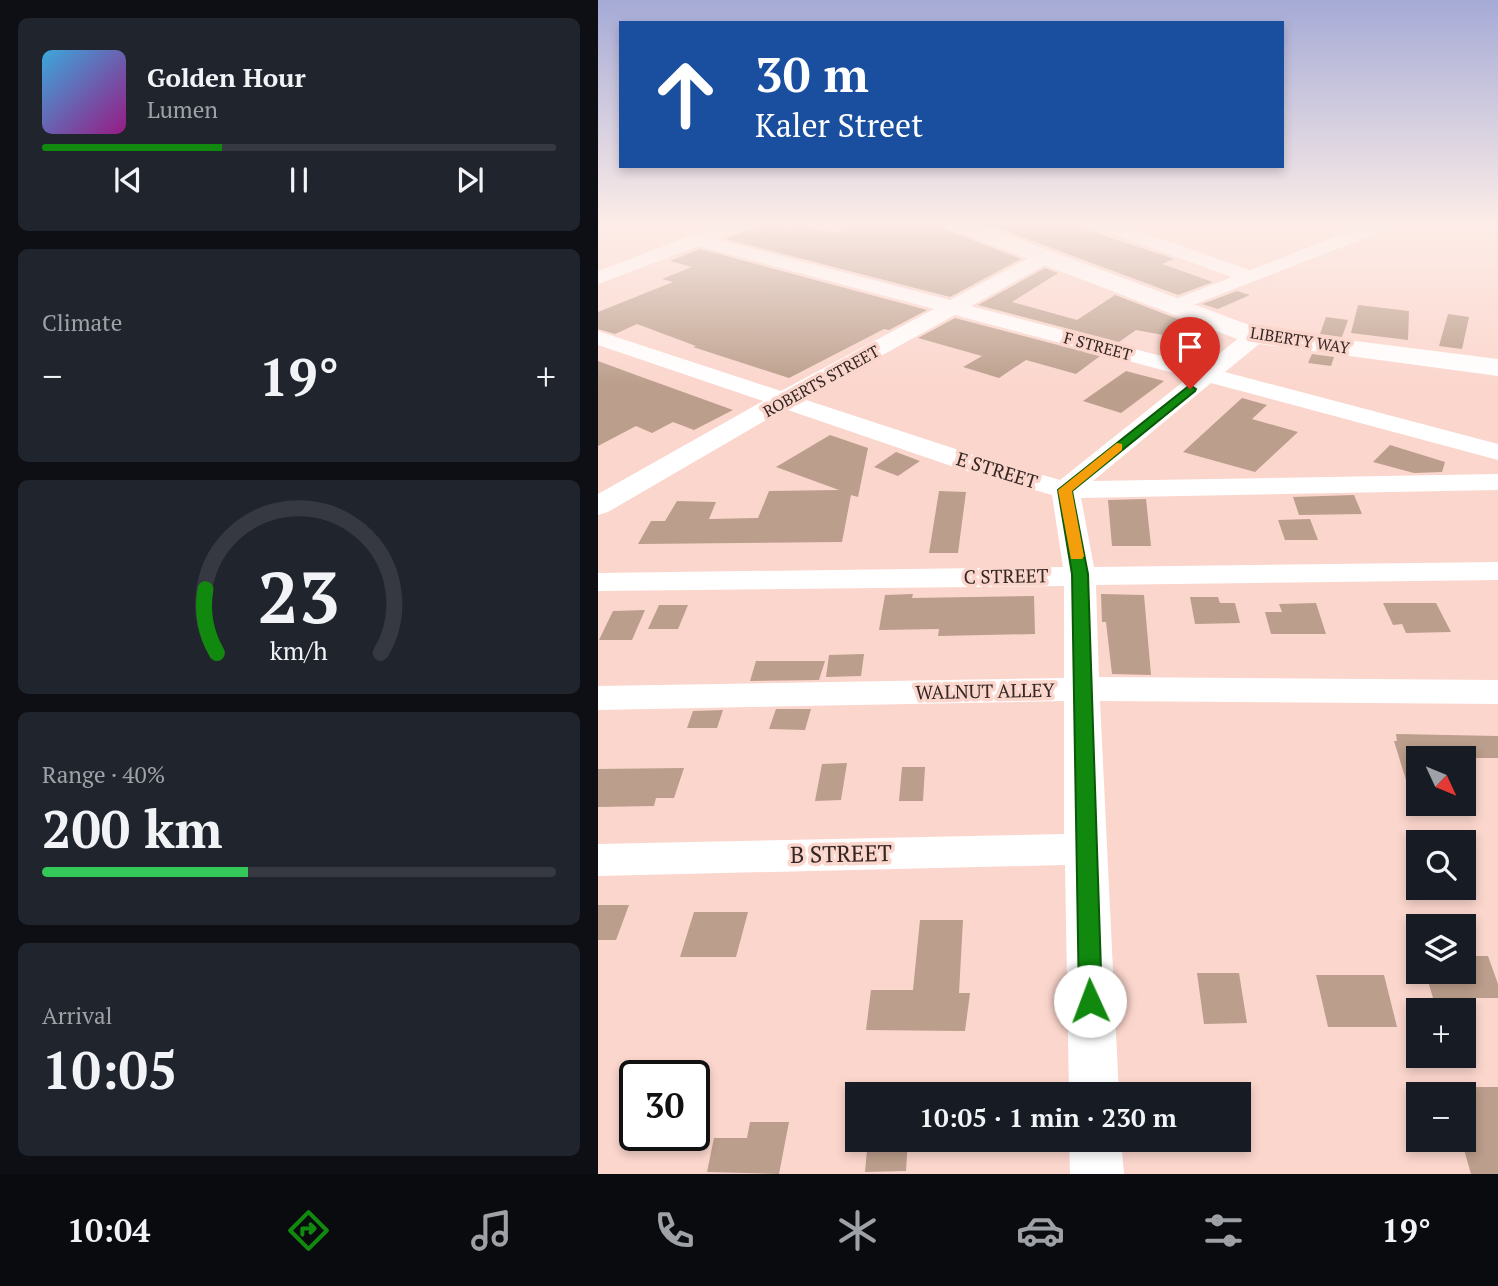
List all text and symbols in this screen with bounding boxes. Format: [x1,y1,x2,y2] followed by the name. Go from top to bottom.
[755,41,869,106] text: 30 m
[640,49,731,140] icon: ahead
[147,60,306,94] text: Golden Hour
[147,94,218,125] text: Lumen
[755,104,923,146] text: Kaler Street
[109,161,147,199] icon: previous
[280,161,318,199] icon: pause
[451,161,489,199] icon: next
[42,307,122,338] text: Climate
[1160,317,1220,389] pin
[1249,321,1352,359] street label: LIBERTY WAY
[1061,326,1135,366] street label: F STREET
[1171,328,1209,366] icon: arrive
[759,340,883,422] street label: ROBERTS STREET
[259,342,339,411] text: 19°
[42,351,62,401] text: −
[536,351,556,401] text: +
[954,445,1041,494] street label: E STREET
[258,547,340,644] text: 23
[963,562,1049,589] street label: C STREET
[270,634,328,667] text: km/h
[915,677,1056,704] street label: WALNUT ALLEY
[1406,746,1476,816] north arrow
[1406,746,1476,1152] map controls
[42,759,165,790] text: Range · 40%
[42,794,223,863] text: 200 km
[1406,830,1476,900] button: search
[790,837,892,870] street label: B STREET
[1406,914,1476,984] button: layers
[1053,964,1127,1038] position arrow
[1406,998,1476,1068] button: +
[42,1000,113,1031] text: Arrival
[42,1035,177,1104] text: 10:05
[619,1060,710,1151] speed limit sign: 30
[1406,1082,1476,1152] button: −
[919,1100,1177,1134] text: 10:05 · 1 min · 230 m
[284,1206,333,1255] icon: directions
[467,1206,516,1255] icon: music
[650,1206,699,1255] icon: phone
[833,1206,882,1255] icon: climate
[1016,1206,1065,1255] icon: car
[1199,1206,1248,1255] icon: filters
[67,1209,150,1251] text: 10:04
[1382,1209,1431,1251] text: 19°

